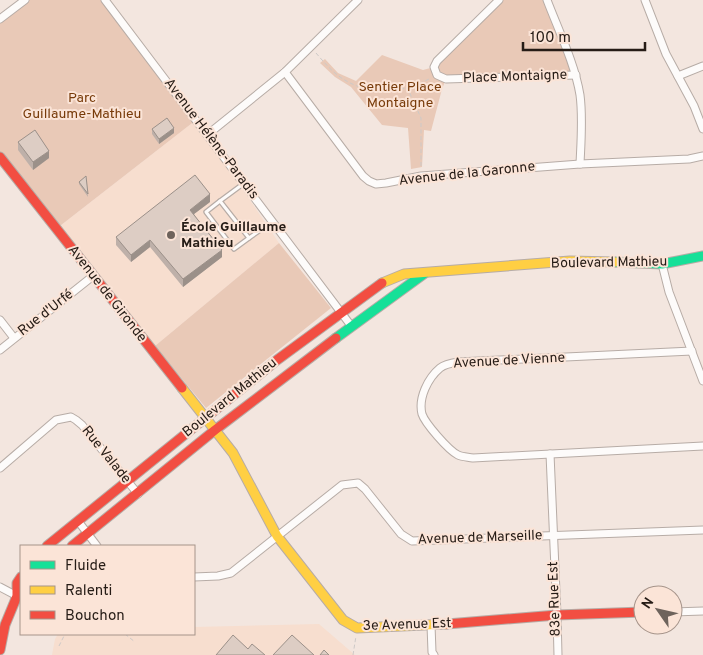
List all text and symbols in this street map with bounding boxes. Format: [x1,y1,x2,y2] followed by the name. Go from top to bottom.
[523,20,646,52] scale bar
[530,29,571,48] text: 100 m
[463,67,567,87] street label: Place Montaigne
[160,75,262,203] street label: Avenue Hélène-Paradis
[358,79,442,112] park label: Sentier Place Montaigne
[23,90,141,123] park label: Parc Guillaume-Mathieu
[398,158,536,190] street label: Avenue de la Garonne
[181,218,286,252] place label: École Guillaume Mathieu
[165,229,177,241] marker: École Guillaume Mathieu
[64,242,150,346] street label: Avenue de Gironde
[551,253,667,273] street label: Boulevard Mathieu
[15,286,77,340] street label: Rue d'Urfé
[452,350,566,372] street label: Avenue de Vienne
[179,355,281,441] street label: Boulevard Mathieu
[78,423,134,487] street label: Rue Valade
[417,527,543,549] street label: Avenue de Marseille
[20,545,195,635] legend
[65,557,106,576] text: Fluide
[545,561,565,637] street label: 83e Rue Est
[65,582,112,601] text: Ralenti
[633,585,683,635] north arrow
[639,595,658,612] text: N
[65,607,125,626] text: Bouchon
[362,615,452,635] street label: 3e Avenue Est

